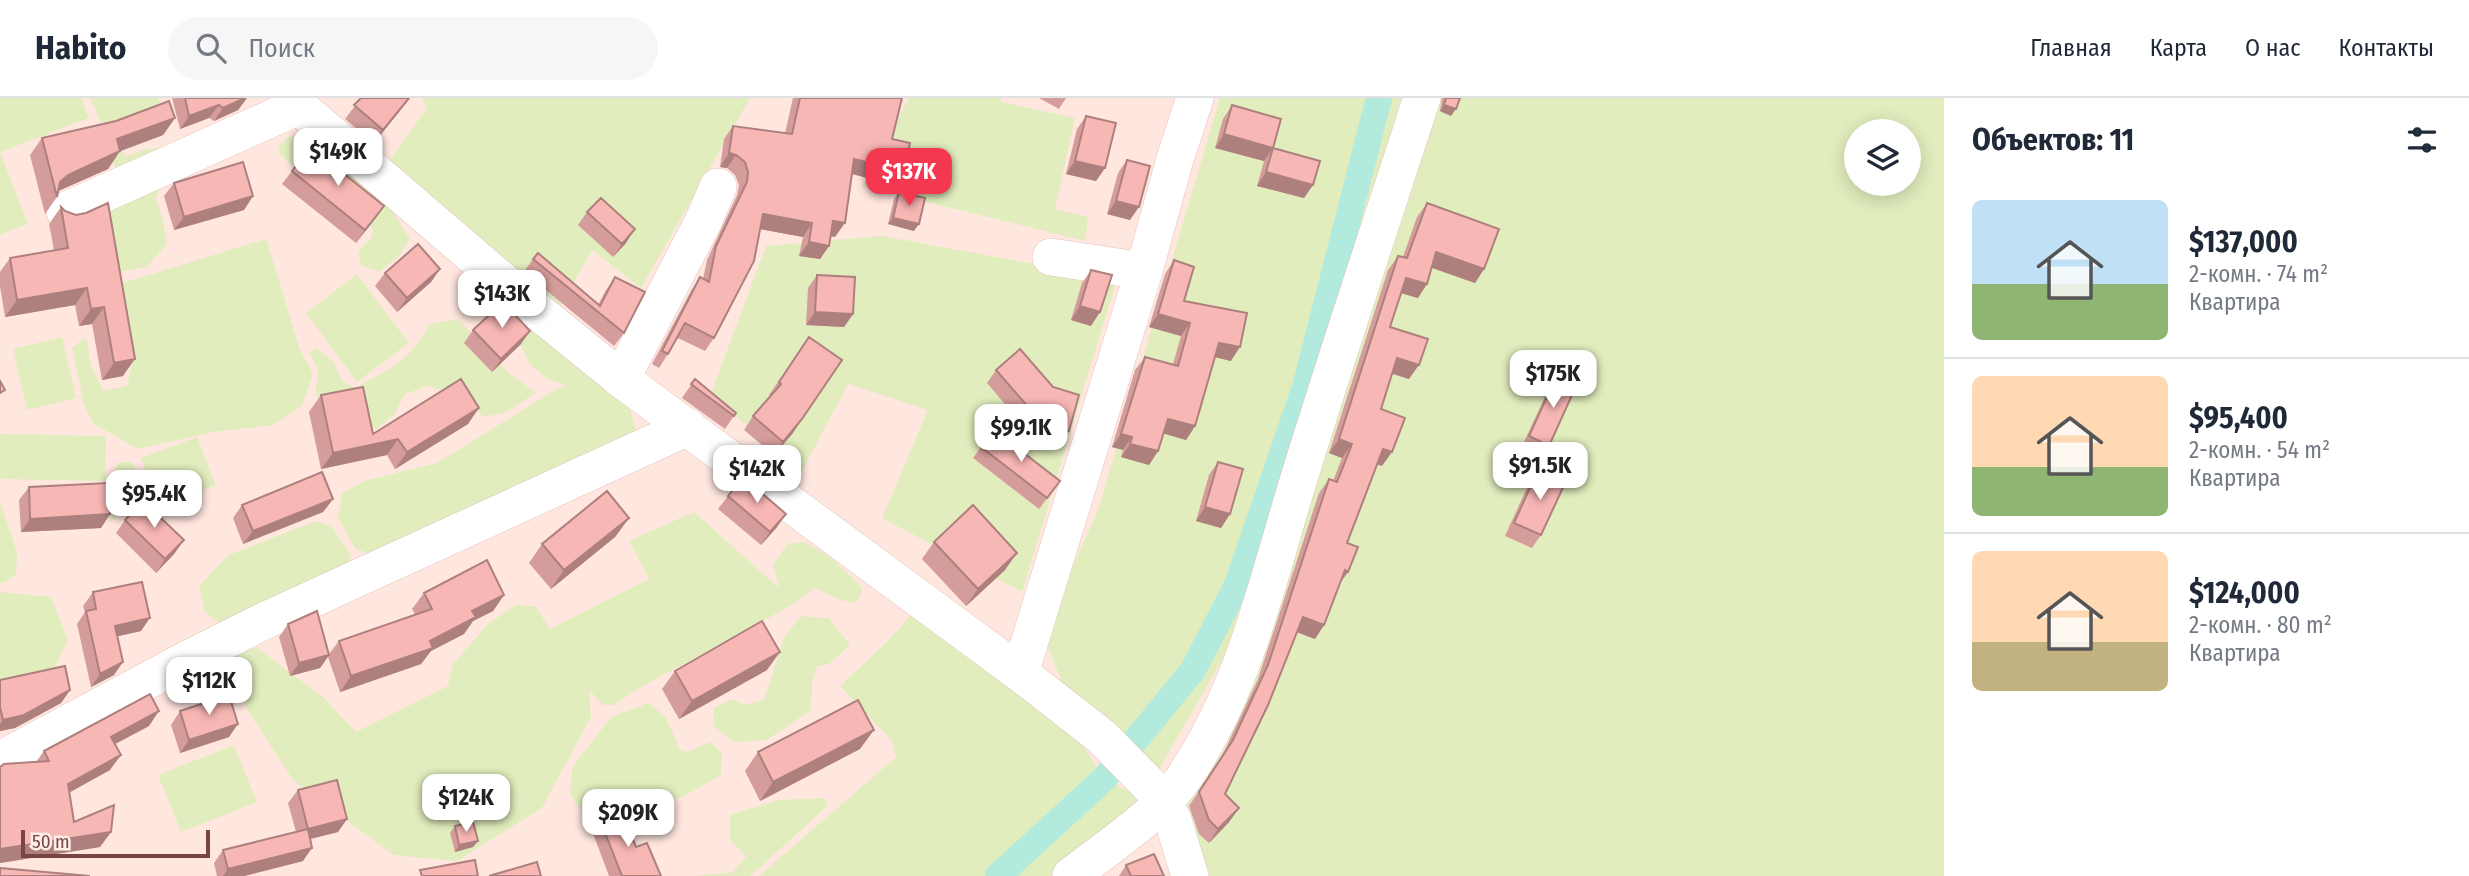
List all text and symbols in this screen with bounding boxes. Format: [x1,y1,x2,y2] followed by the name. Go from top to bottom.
[168,17,658,80] search box
[35,28,126,68] text: Habito
[192,29,230,67] icon: search
[248,33,315,64] text: Поиск
[2030,34,2112,62] text: Главная
[2150,34,2207,62] text: Карта
[2245,34,2300,62] text: О нас
[2338,34,2434,62] text: Контакты
[1844,119,1921,196] map controls
[1844,119,1921,196] button: layers
[2403,121,2441,159] icon: filters
[1972,122,2134,158] text: Объектов: 11
[289,129,387,188] pin: $149K
[309,137,367,165] text: $149K
[860,148,958,208] pin: $137K
[882,157,936,185] text: $137K
[2189,224,2298,260] text: $137,000
[2028,228,2112,312] icon: home
[2189,260,2328,288] text: 2-комн. · 74 m²
[453,271,551,330] pin: $143K
[474,279,530,307] text: $143K
[2189,288,2281,316] text: Квартира
[1504,350,1602,410] pin: $175K
[1526,359,1580,387] text: $175K
[2189,400,2288,436] text: $95,400
[964,404,1078,464] pin: $99.1K
[2028,404,2112,488] icon: home
[991,413,1051,441] text: $99.1K
[2189,436,2330,464] text: 2-комн. · 54 m²
[1483,442,1597,502] pin: $91.5K
[708,446,806,505] pin: $142K
[1509,451,1571,479] text: $91.5K
[729,454,785,482] text: $142K
[2189,464,2281,492] text: Квартира
[97,470,211,530] pin: $95.4K
[122,479,186,507] text: $95.4K
[2189,575,2300,611] text: $124,000
[2028,579,2112,663] icon: home
[2189,611,2332,639] text: 2-комн. · 80 m²
[2189,639,2281,667] text: Квартира
[160,658,258,717] pin: $112K
[182,666,236,694] text: $112K
[417,774,515,834] pin: $124K
[438,783,494,811] text: $124K
[579,790,677,849] pin: $209K
[598,798,658,826] text: $209K
[21,827,210,859] scale bar
[32,830,70,853] text: 50 m

